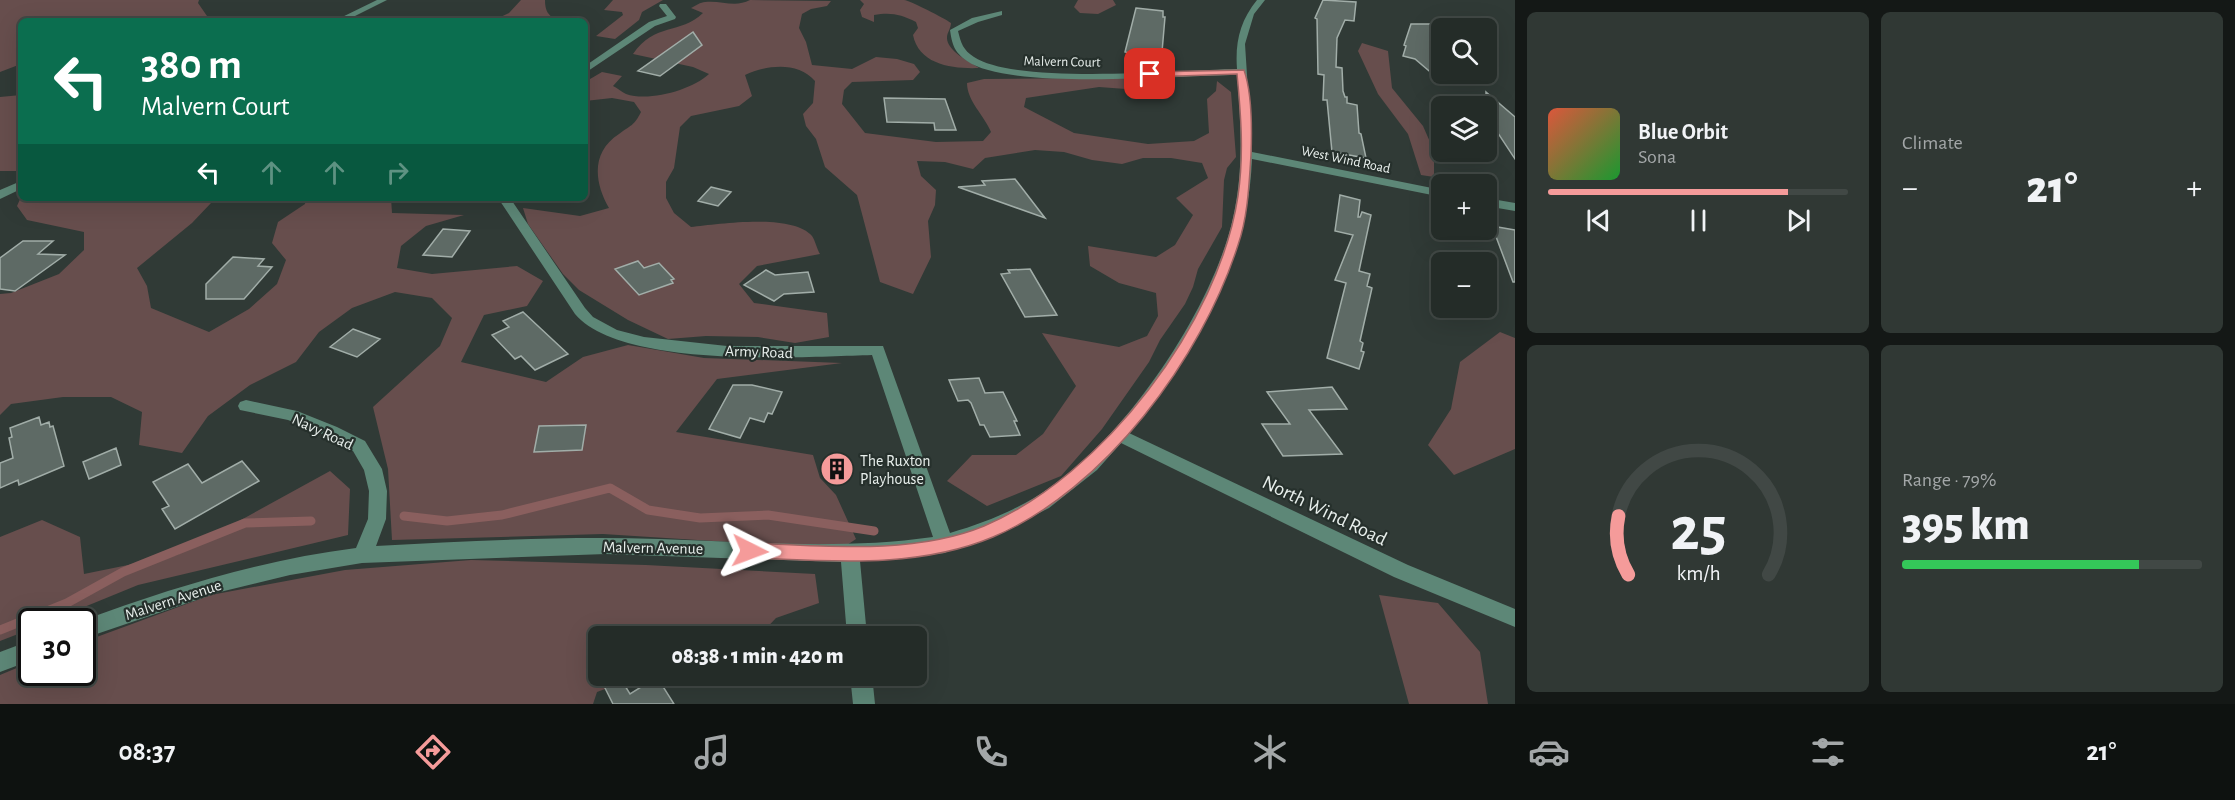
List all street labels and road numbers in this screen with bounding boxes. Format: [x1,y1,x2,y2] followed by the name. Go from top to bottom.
[1023,54,1101,70] street label: Malvern Court
[1300,144,1392,176] street label: West Wind Road
[725,343,793,362] street label: Army Road
[289,411,356,454] street label: Navy Road
[1259,472,1390,550] street label: North Wind Road
[603,539,703,557] street label: Malvern Avenue
[123,577,224,623] street label: Malvern Avenue

